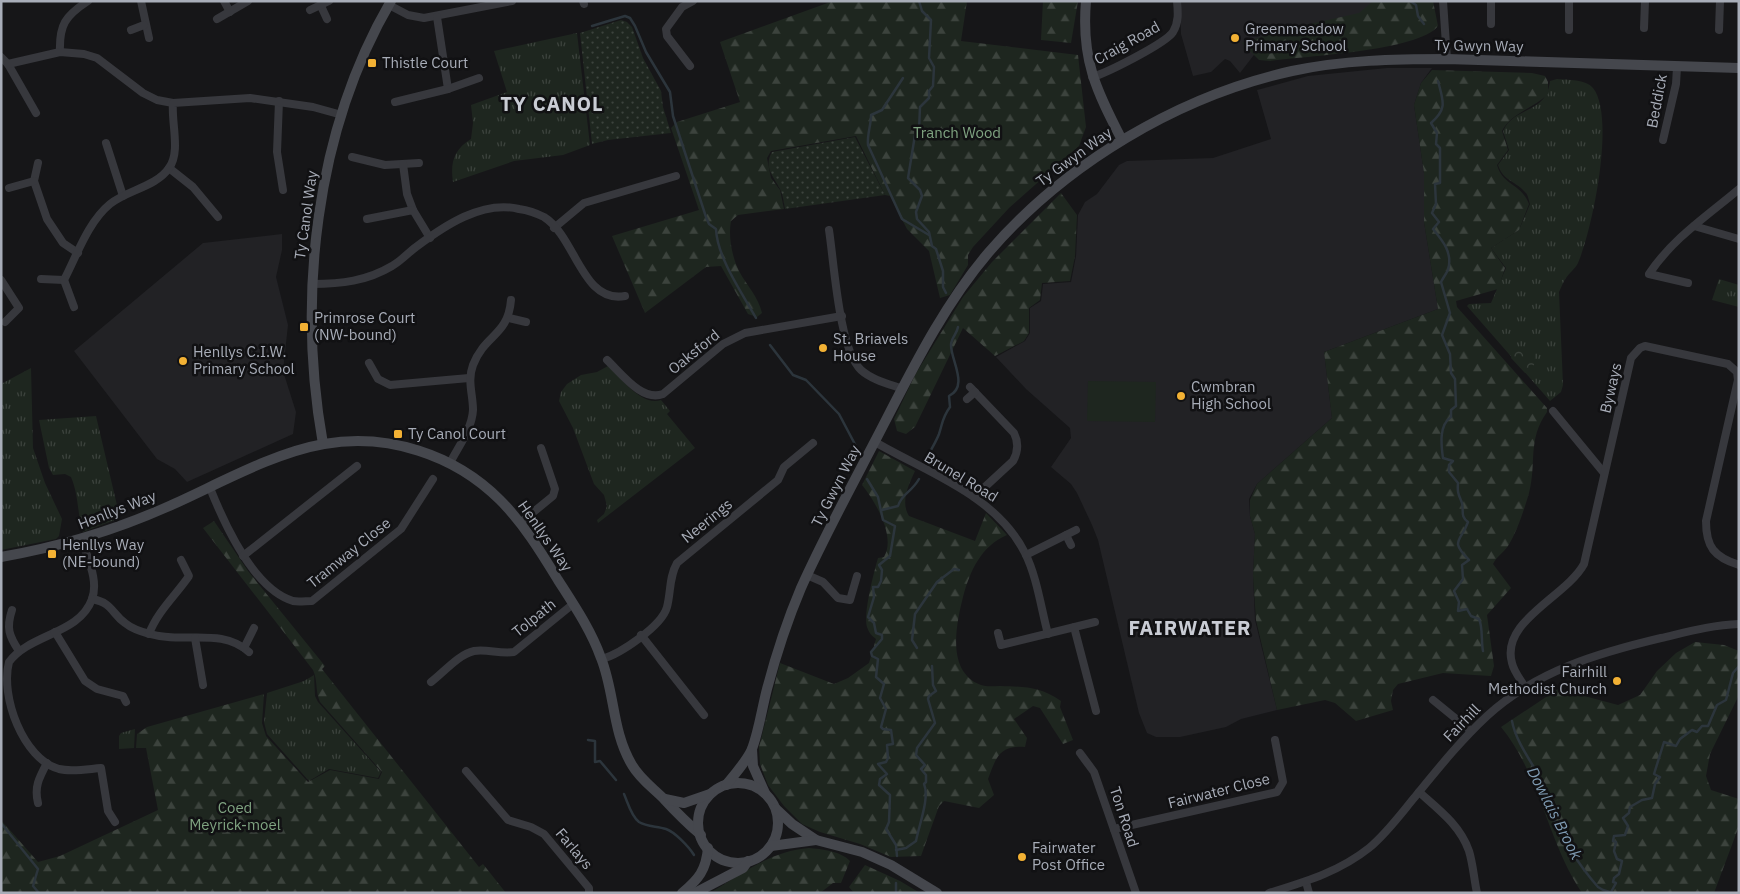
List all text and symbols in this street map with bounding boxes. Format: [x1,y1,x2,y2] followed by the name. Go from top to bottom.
[1090,17,1163,68] street label: Craig Road
[1245,19,1347,55] place label: Greenmeadow Primary School
[1229,32,1241,44] marker: Greenmeadow Primary School
[1434,35,1524,56] street label: Ty Gwyn Way
[382,53,468,72] place label: Thistle Court
[366,57,378,69] marker: Thistle Court
[1642,72,1671,130] street label: Beddick
[500,90,604,117] district label: TY CANOL
[1032,122,1116,190] street label: Ty Gwyn Way
[913,123,1001,142] park label: Tranch Wood
[290,169,321,261] street label: Ty Canol Way
[314,308,415,344] place label: Primrose Court (NW-bound)
[298,321,310,333] marker: Primrose Court (NW-bound)
[664,325,723,378] street label: Oaksford
[833,329,908,365] place label: St. Briavels House
[193,342,295,378] place label: Henllys C.I.W. Primary School
[817,342,829,354] marker: St. Briavels House
[177,355,189,367] marker: Henllys C.I.W. Primary School
[1595,361,1626,415] street label: Byways
[1191,377,1271,413] place label: Cwmbran High School
[1175,390,1187,402] marker: Cwmbran High School
[408,424,506,443] place label: Ty Canol Court
[392,428,404,440] marker: Ty Canol Court
[807,441,864,530] street label: Ty Gwyn Way
[921,447,1002,506] street label: Brunel Road
[75,486,159,533] street label: Henllys Way
[677,494,736,547] street label: Neerings
[514,497,577,575] street label: Henllys Way
[303,513,394,592] street label: Tramway Close
[62,535,145,571] place label: Henllys Way (NE-bound)
[46,548,58,560] marker: Henllys Way (NE-bound)
[508,594,559,641] street label: Tolpath
[1128,614,1252,641] district label: FAIRWATER
[1488,662,1607,698] place label: Fairhill Methodist Church
[1611,675,1623,687] marker: Fairhill Methodist Church
[1439,700,1484,746] street label: Fairhill
[1523,763,1587,863] water label: Dowlais Brook
[1166,769,1272,812] street label: Fairwater Close
[1106,784,1143,850] street label: Ton Road
[189,798,281,834] park label: Coed Meyrick-moel
[552,824,597,873] street label: Farlays
[1032,838,1105,874] place label: Fairwater Post Office
[1016,851,1028,863] marker: Fairwater Post Office

